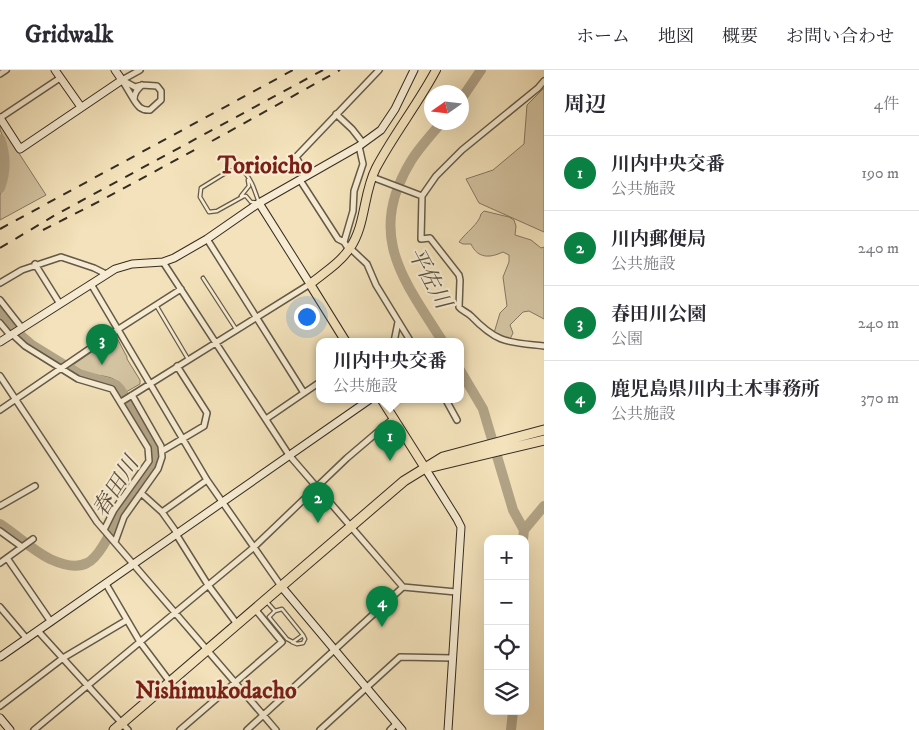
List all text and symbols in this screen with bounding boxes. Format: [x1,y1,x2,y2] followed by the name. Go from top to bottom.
[25,20,113,50] text: Gridwalk
[576,26,630,48] text: ホーム
[658,26,694,48] text: 地図
[722,26,758,48] text: 概要
[786,26,894,48] text: お問い合わせ
[424,85,469,130] north arrow
[564,92,606,118] text: 周辺
[874,94,899,114] text: 4件
[217,151,313,181] district label: Torioicho
[611,153,725,176] text: 川内中央交番
[577,163,583,183] text: 1
[861,163,899,183] text: 190 m
[611,179,675,199] text: 公共施設
[611,228,706,251] text: 川内郵便局
[576,238,584,258] text: 2
[858,238,899,258] text: 240 m
[402,243,457,315] water label: 平佐川
[611,254,675,274] text: 公共施設
[611,303,706,326] text: 春田川公園
[294,304,320,330] your location
[577,313,583,333] text: 3
[858,313,899,333] text: 240 m
[86,324,118,365] pin: 3
[611,329,643,349] text: 公園
[316,338,464,403] popup
[333,350,447,373] text: 川内中央交番
[333,376,397,396] text: 公共施設
[611,378,820,401] text: 鹿児島県川内土木事務所
[575,388,585,408] text: 4
[861,388,899,408] text: 370 m
[611,404,675,424] text: 公共施設
[374,420,406,461] pin: 1
[87,450,146,522] water label: 春田川
[302,482,334,523] pin: 2
[484,535,529,715] map controls
[484,535,529,580] button: +
[484,580,529,625] button: −
[366,586,398,627] pin: 4
[484,625,529,670] button: locate
[484,670,529,715] button: layers
[135,676,297,706] district label: Nishimukodacho

